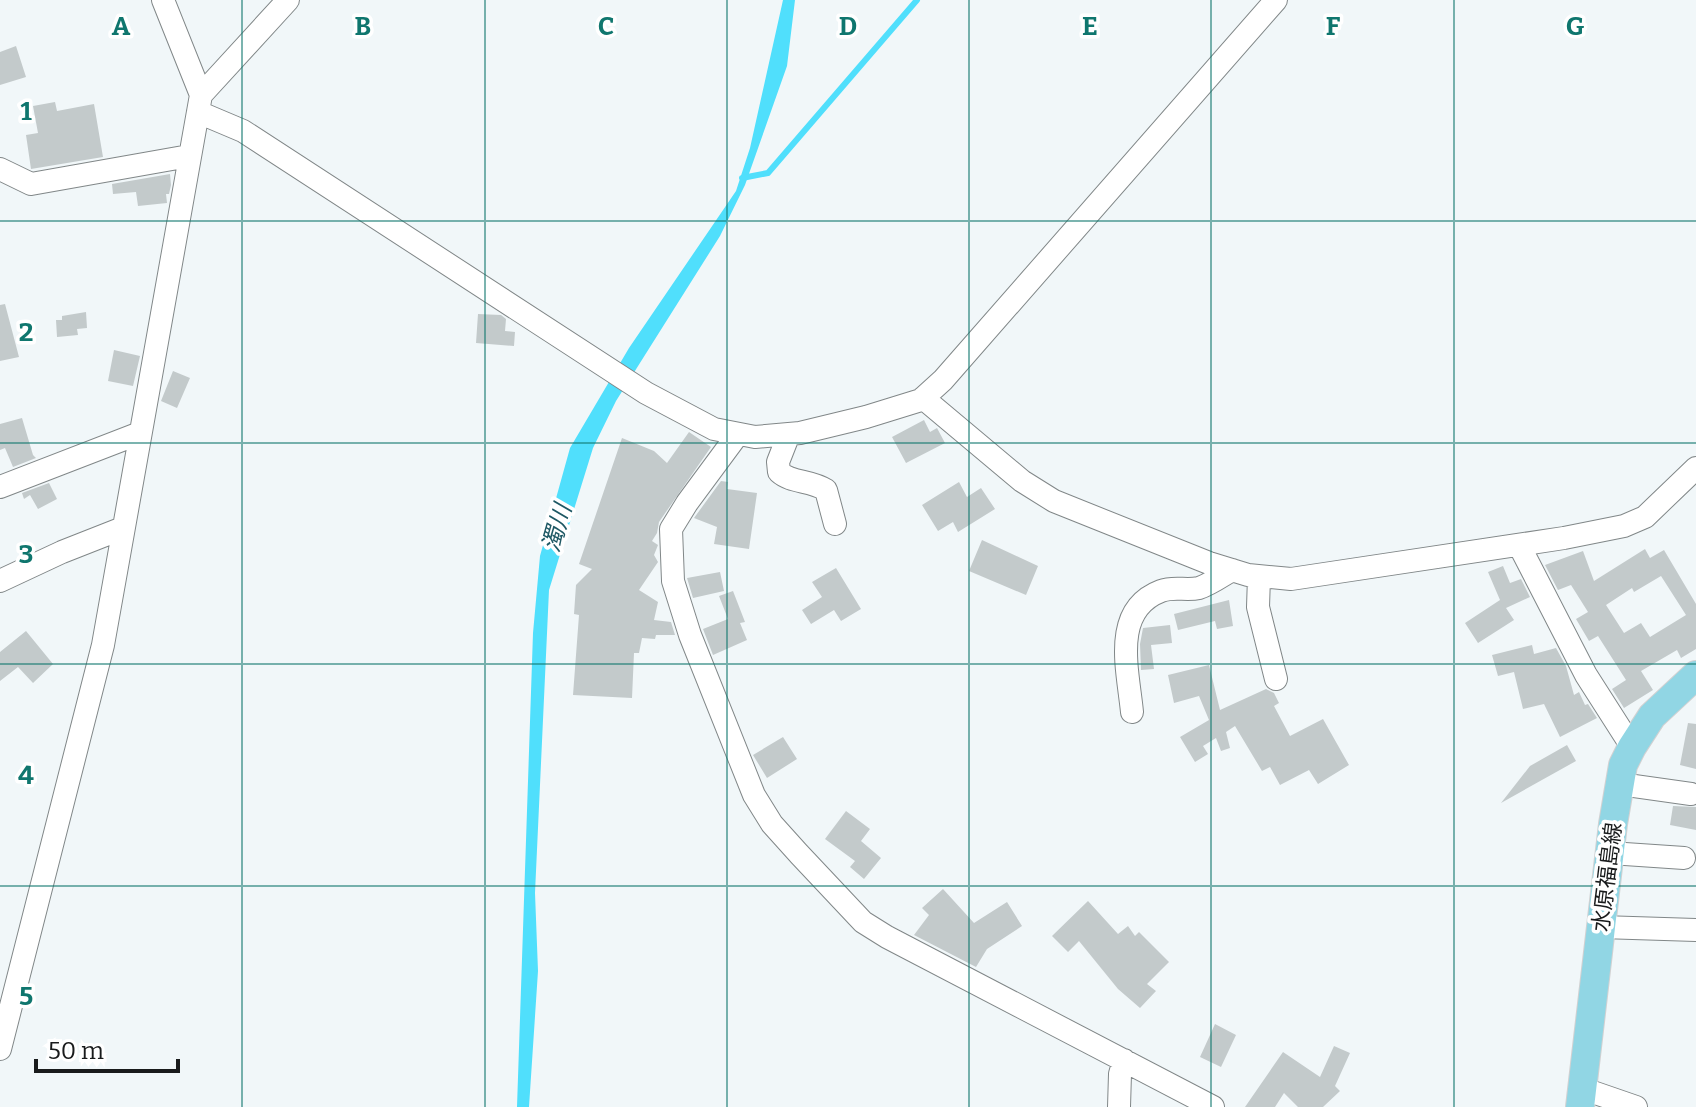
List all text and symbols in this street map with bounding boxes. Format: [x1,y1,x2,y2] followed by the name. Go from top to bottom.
[112,11,131,42] text: A
[355,11,371,42] text: B
[598,11,614,42] text: C
[839,11,857,42] text: D
[1082,11,1098,42] text: E
[1326,11,1341,42] text: F
[1566,11,1585,42] text: G
[20,96,32,127] text: 1
[19,317,33,348] text: 2
[537,498,578,555] water label: 濁川
[19,539,33,570] text: 3
[18,760,34,791] text: 4
[1587,821,1627,933] street label: 水原福島線
[19,981,33,1012] text: 5
[36,1023,178,1073] scale bar
[48,1037,104,1065] text: 50 m

